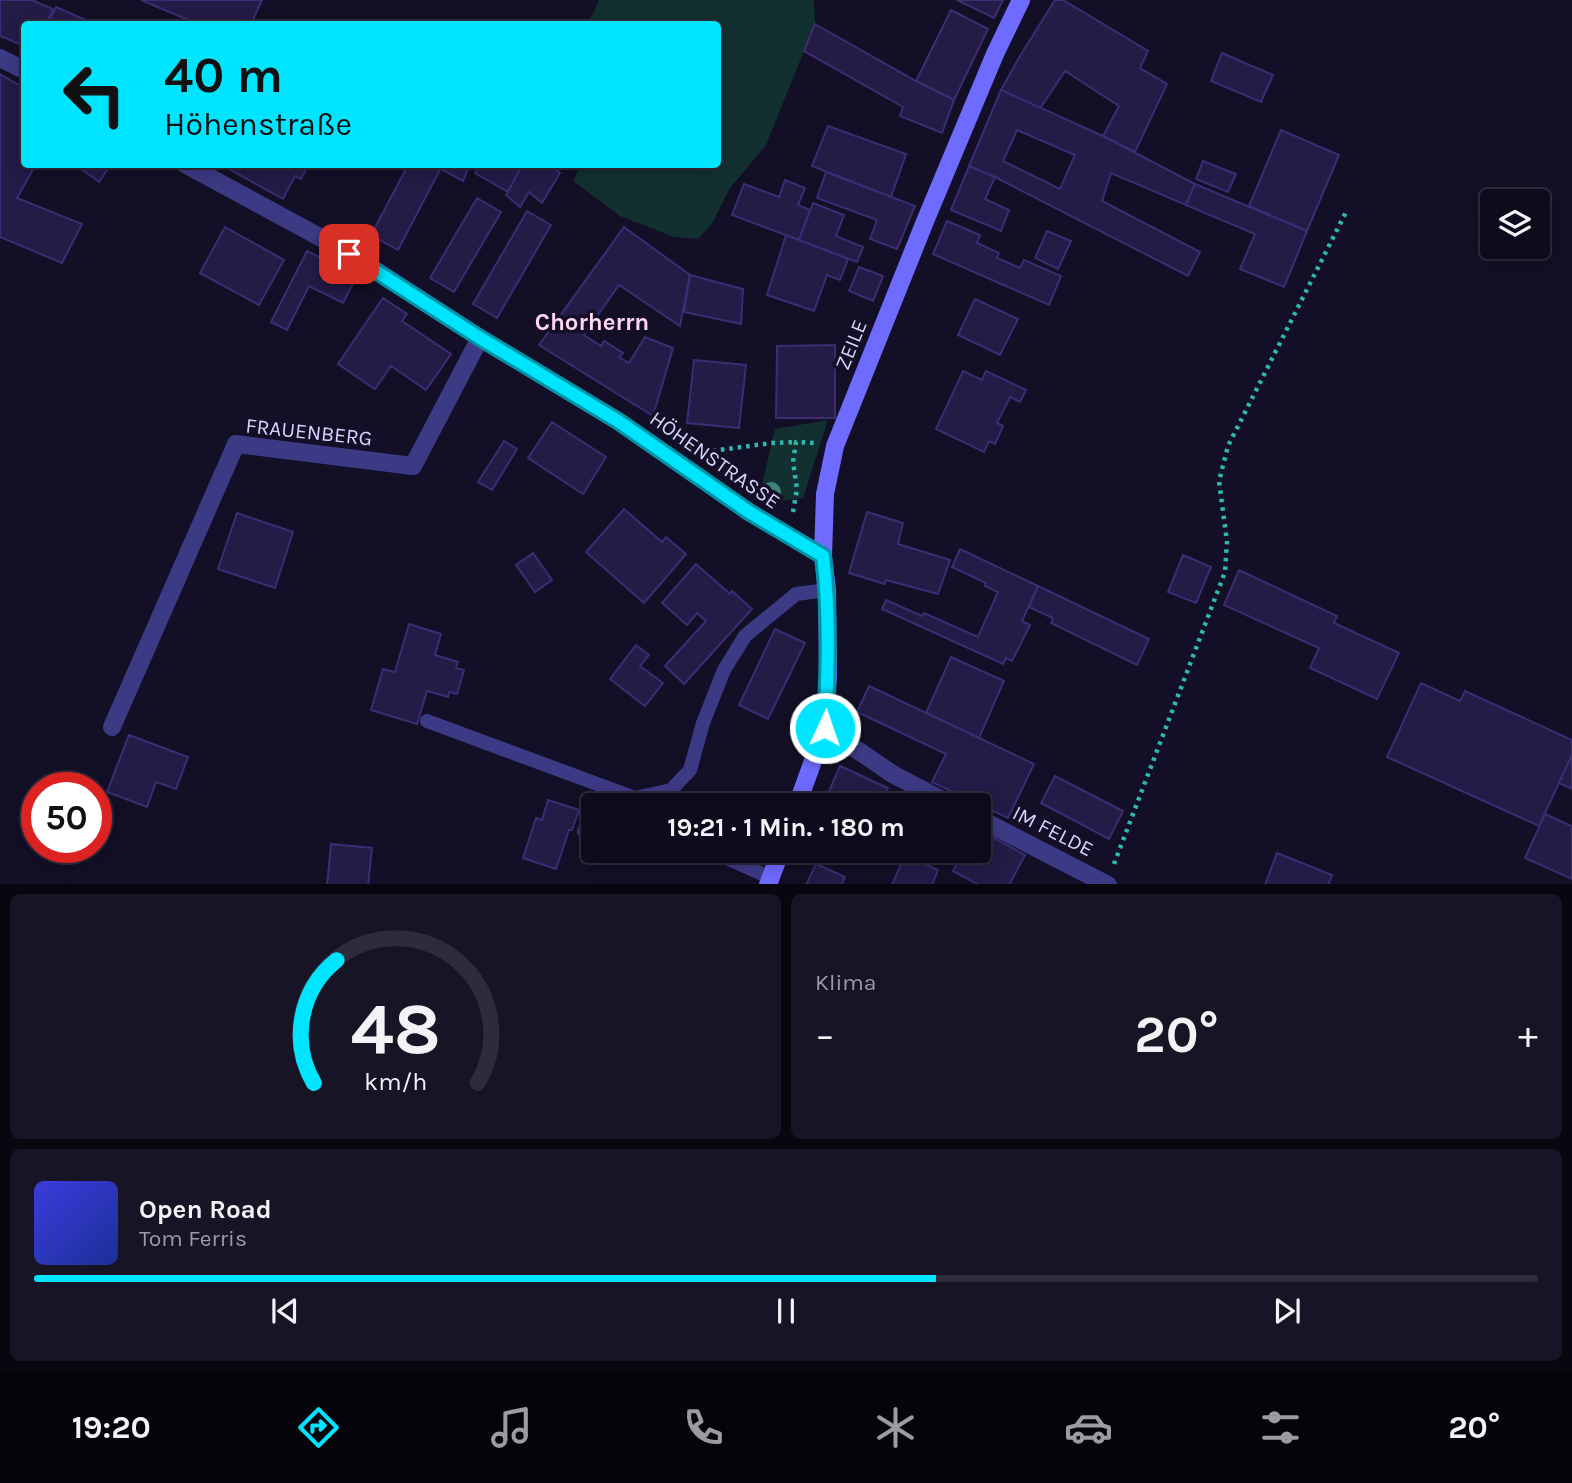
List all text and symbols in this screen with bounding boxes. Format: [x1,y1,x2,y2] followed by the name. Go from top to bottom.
[164,47,283,104] text: 40 m
[49,49,140,140] icon: left
[164,106,352,143] text: Höhenstraße
[1480,189,1550,259] map controls
[1480,189,1550,259] button: layers
[319,224,379,284] pin
[330,235,368,273] icon: arrive
[535,308,649,336] district label: Chorherrn
[830,317,872,373] street label: ZEILE
[645,406,785,514] street label: HÖHENSTRASSE
[245,413,373,451] street label: FRAUENBERG
[788,691,862,765] position arrow
[21,772,112,863] speed limit sign: 50
[1009,801,1097,861] street label: IM FELDE
[667,812,905,843] text: 19:21 · 1 Min. · 180 m
[815,969,876,996] text: Klima
[350,986,441,1071] text: 48
[1134,1004,1219,1065] text: 20°
[815,1013,835,1058] text: −
[1518,1013,1538,1058] text: +
[364,1066,427,1095] text: km/h
[139,1194,272,1225] text: Open Road
[139,1225,247,1252] text: Tom Ferris
[266,1292,304,1330] icon: previous
[767,1292,805,1330] icon: pause
[1268,1292,1306,1330] icon: next
[294,1403,343,1452] icon: directions
[487,1403,536,1452] icon: music
[679,1403,728,1452] icon: phone
[871,1403,920,1452] icon: climate
[1064,1403,1113,1452] icon: car
[1256,1403,1305,1452] icon: filters
[72,1409,151,1446] text: 19:20
[1448,1409,1500,1446] text: 20°

